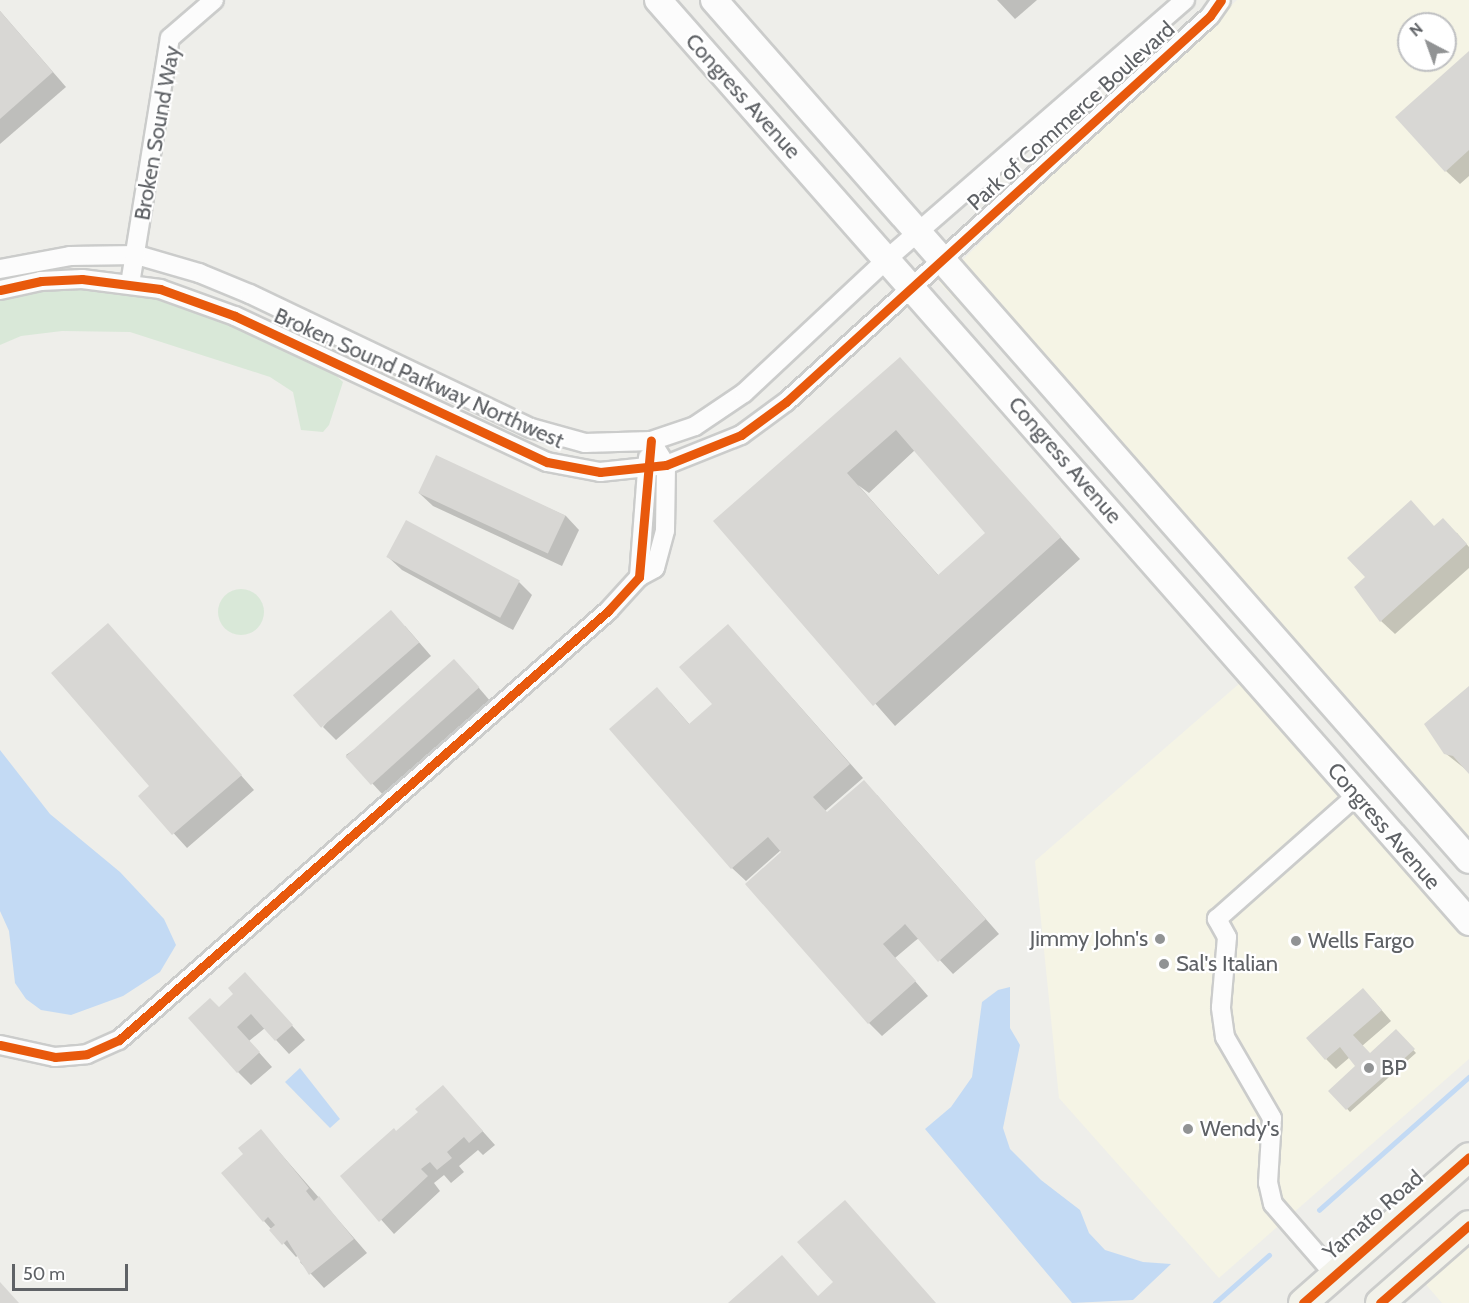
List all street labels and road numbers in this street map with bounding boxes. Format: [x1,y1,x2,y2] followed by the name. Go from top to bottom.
[962,16,1180,216] street label: Park of Commerce Boulevard
[680,28,806,164] street label: Congress Avenue
[129,44,185,222] street label: Broken Sound Way
[270,302,568,454] street label: Broken Sound Parkway Northwest
[1003,391,1127,529] street label: Congress Avenue
[1322,757,1446,895] street label: Congress Avenue
[1318,1165,1428,1265] street label: Yamato Road

